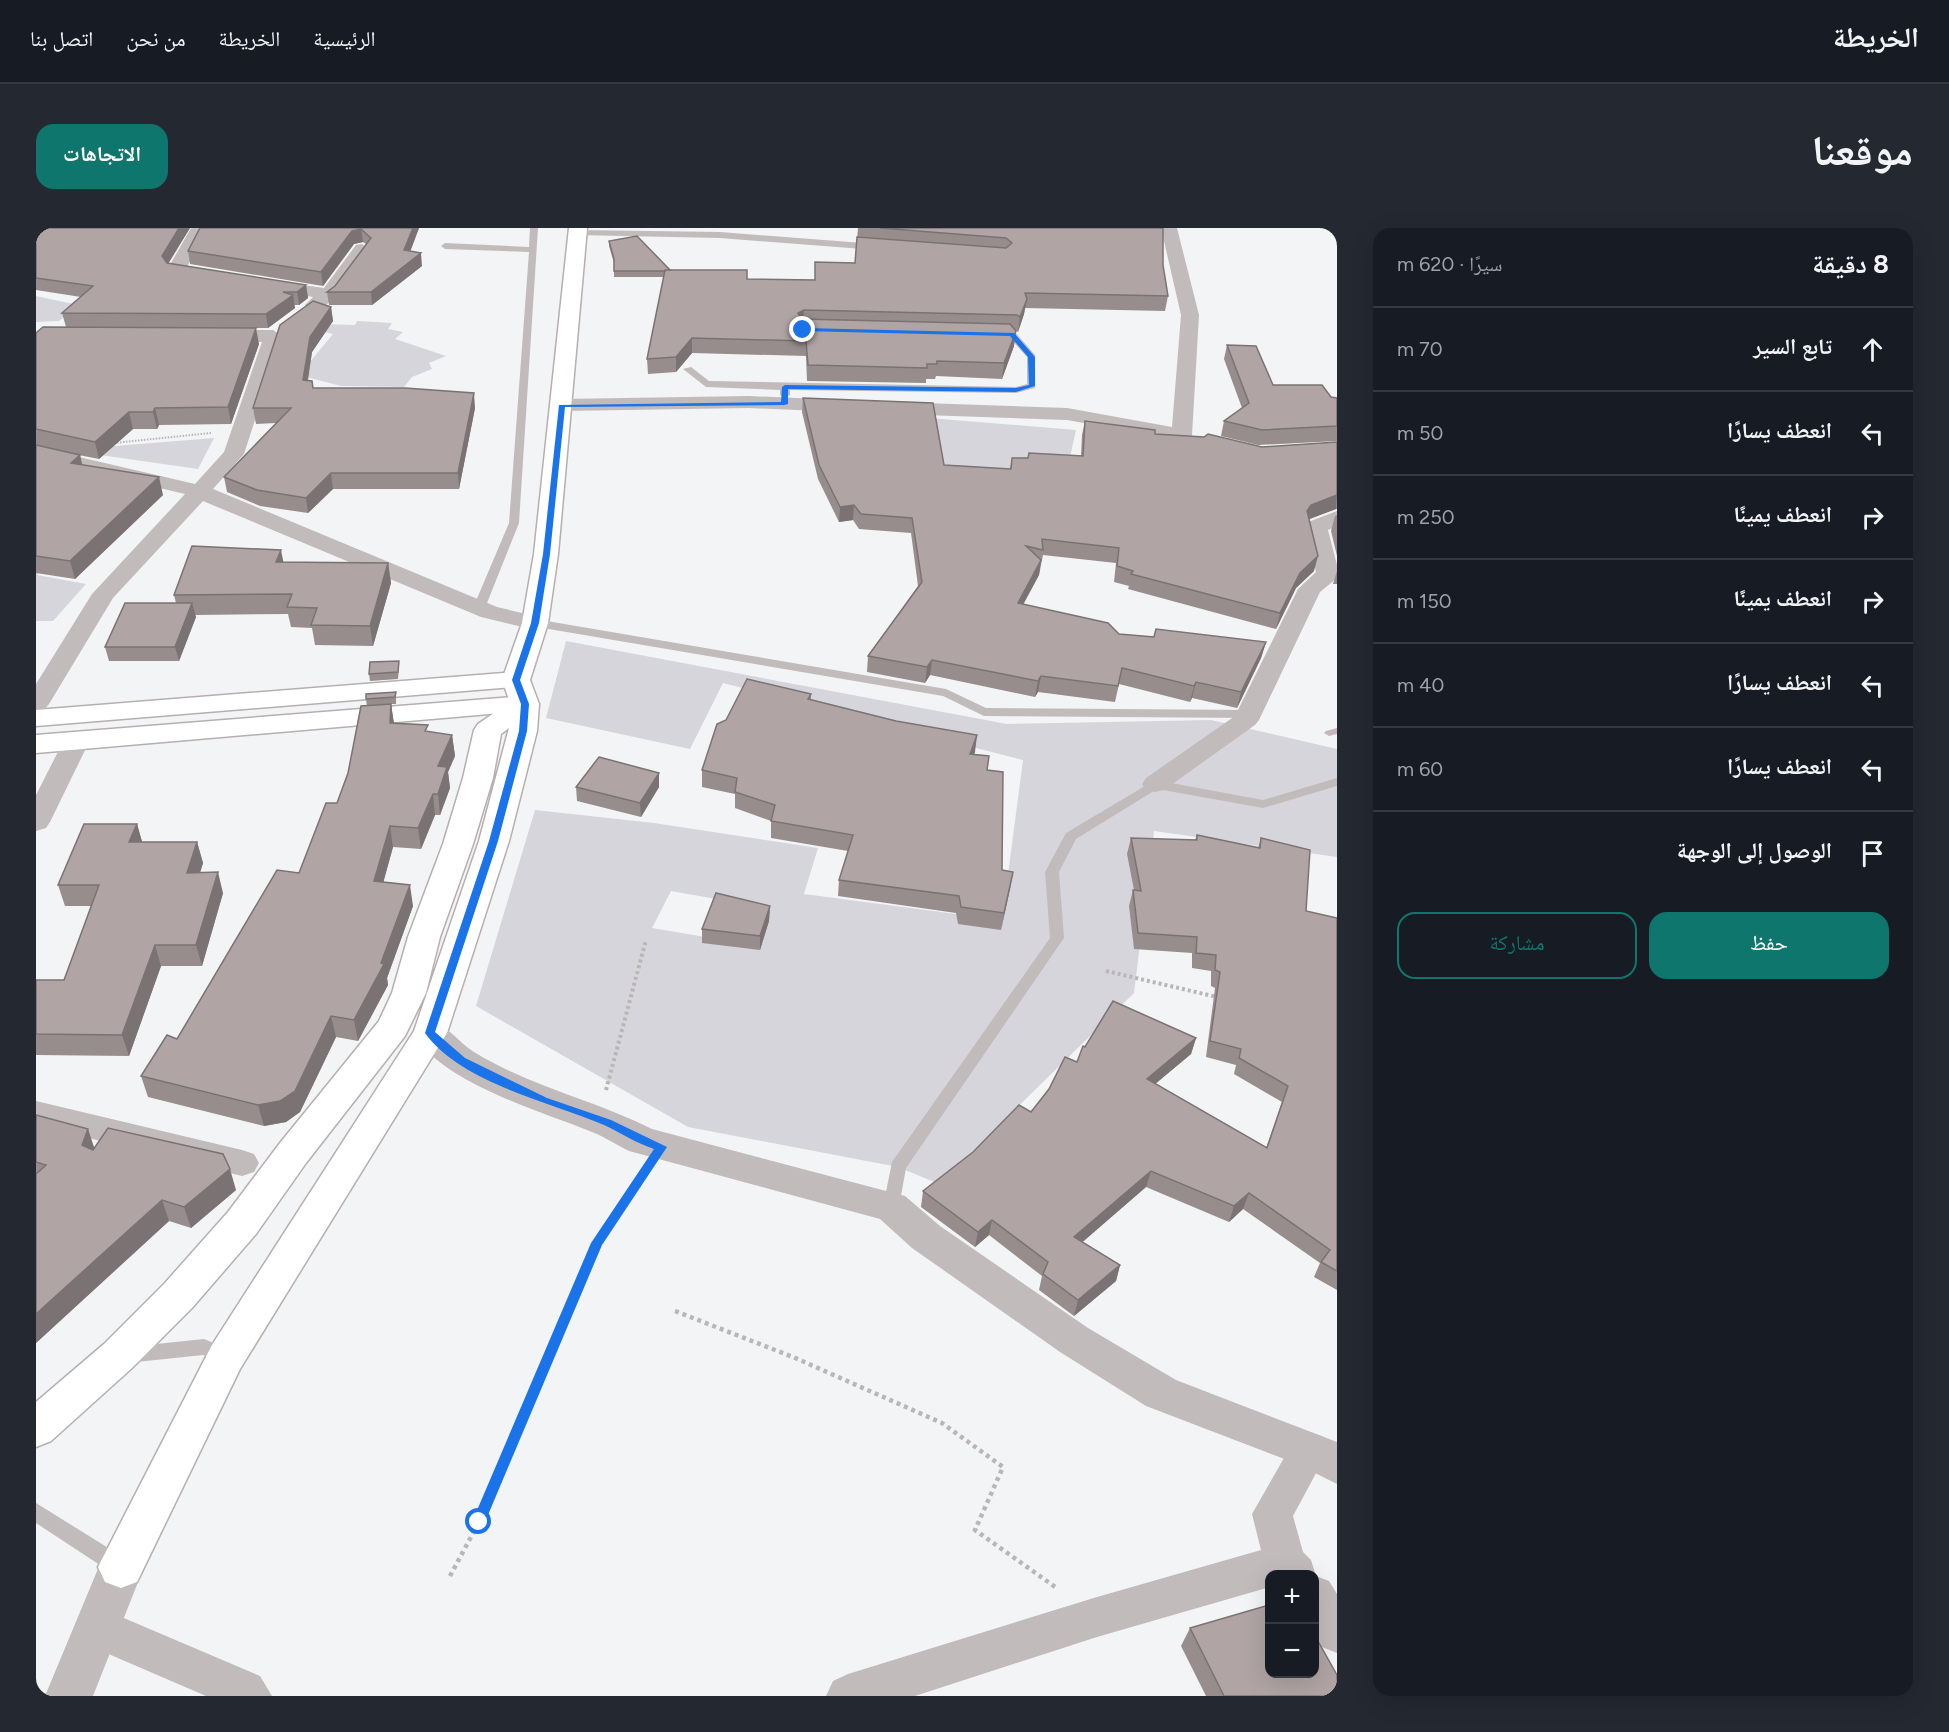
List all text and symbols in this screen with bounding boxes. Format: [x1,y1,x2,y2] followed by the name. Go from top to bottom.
[1833,20,1919,54] text: الخريطة
[30,26,93,51] text: اتصل بنا
[126,26,185,51] text: من نحن
[218,26,280,51] text: الخريطة
[313,26,376,51] text: الرئيسية
[36,124,168,189] button: الاتجاهات
[1812,125,1913,176] text: موقعنا
[1812,248,1889,280] text: 8 دقيقة
[1397,252,1502,276] text: سيرًا · 620 m
[789,316,815,342] route end
[1753,333,1832,360] text: تابع السير
[1856,333,1889,366] icon: ahead
[1397,337,1443,361] text: 70 m
[1727,417,1832,444] text: انعطف يسارًا
[1856,417,1889,450] icon: left
[1397,421,1443,445] text: 50 m
[1733,501,1832,528] text: انعطف يمينًا
[1856,501,1889,534] icon: right
[1397,505,1454,529] text: 250 m
[1733,585,1832,612] text: انعطف يمينًا
[1856,585,1889,618] icon: right
[1397,589,1452,613] text: 150 m
[1727,669,1832,696] text: انعطف يسارًا
[1856,669,1889,702] icon: left
[1397,673,1444,697] text: 40 m
[1727,753,1832,780] text: انعطف يسارًا
[1856,753,1889,786] icon: left
[1397,757,1443,781] text: 60 m
[1677,837,1832,864] text: الوصول إلى الوجهة
[1856,837,1889,870] icon: arrive
[1397,912,1637,979] button: مشاركة
[1649,912,1889,979] button: حفظ
[465,1508,491,1534] route start
[1265,1570,1319,1678] map controls
[1265,1570,1319,1624] button: +
[1265,1624,1319,1678] button: −

